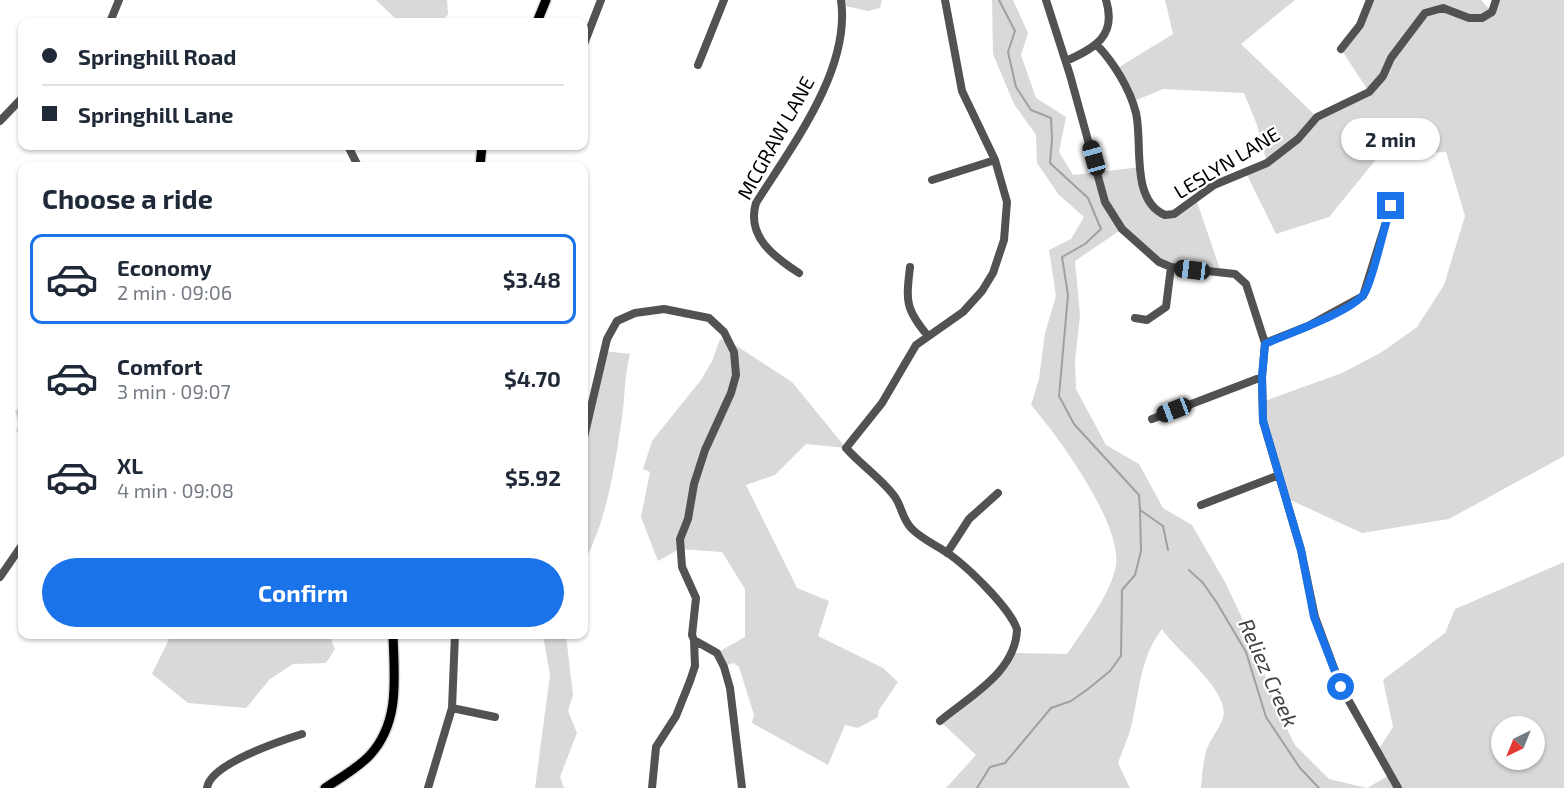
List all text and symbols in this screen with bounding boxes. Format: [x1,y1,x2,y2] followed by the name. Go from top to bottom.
[78,43,236,69] text: Springhill Road
[731,72,819,203] street label: MCGRAW LANE
[78,101,234,127] text: Springhill Lane
[1342,119,1440,161] callout: 2 min
[1169,121,1284,203] street label: LESLYN LANE
[1365,127,1416,151] text: 2 min
[1080,138,1108,178] car
[42,182,213,214] text: Choose a ride
[1377,192,1404,219] route end
[45,252,99,306] icon: car
[117,254,212,280] text: Economy
[1173,259,1211,281] car
[503,266,561,292] text: $3.48
[117,280,232,304] text: 2 min · 09:06
[45,351,99,405] icon: car
[117,353,202,379] text: Comfort
[504,365,561,391] text: $4.70
[117,379,231,403] text: 3 min · 09:07
[1154,395,1194,425] car
[45,450,99,504] icon: car
[117,452,143,478] text: XL
[505,464,561,490] text: $5.92
[117,478,234,502] text: 4 min · 09:08
[42,558,564,627] button: Confirm
[1234,615,1304,730] water label: Reliez Creek
[1327,673,1354,700] route start
[1491,716,1545,770] north arrow
[1491,716,1545,770] map controls

